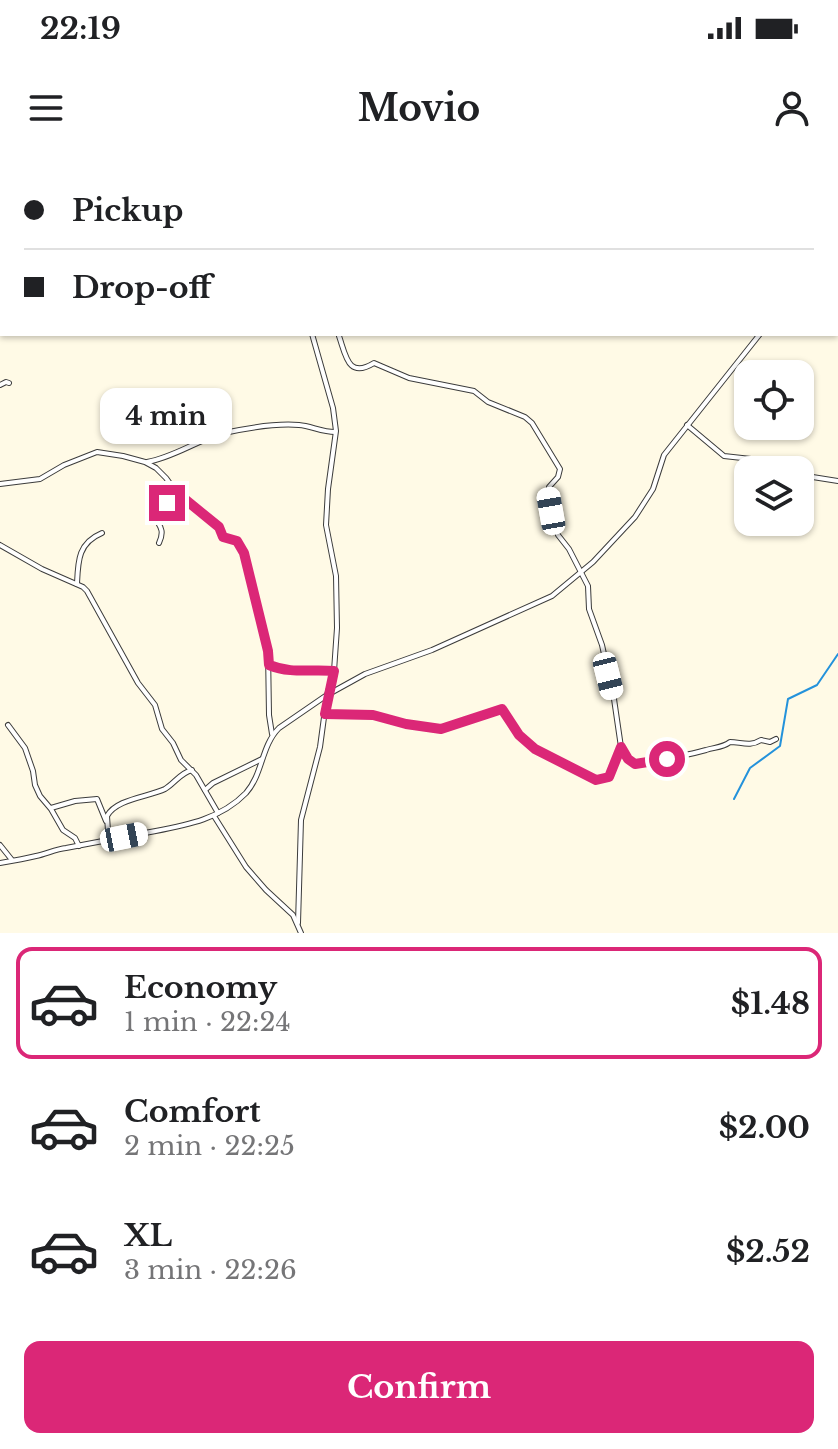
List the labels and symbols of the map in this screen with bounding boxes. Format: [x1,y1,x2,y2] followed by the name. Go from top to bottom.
[101,387,233,443] callout: 4 min
[149,485,185,521] route end
[535,485,567,537] car
[591,650,625,702] car
[649,741,685,777] route start
[98,821,150,853] car

